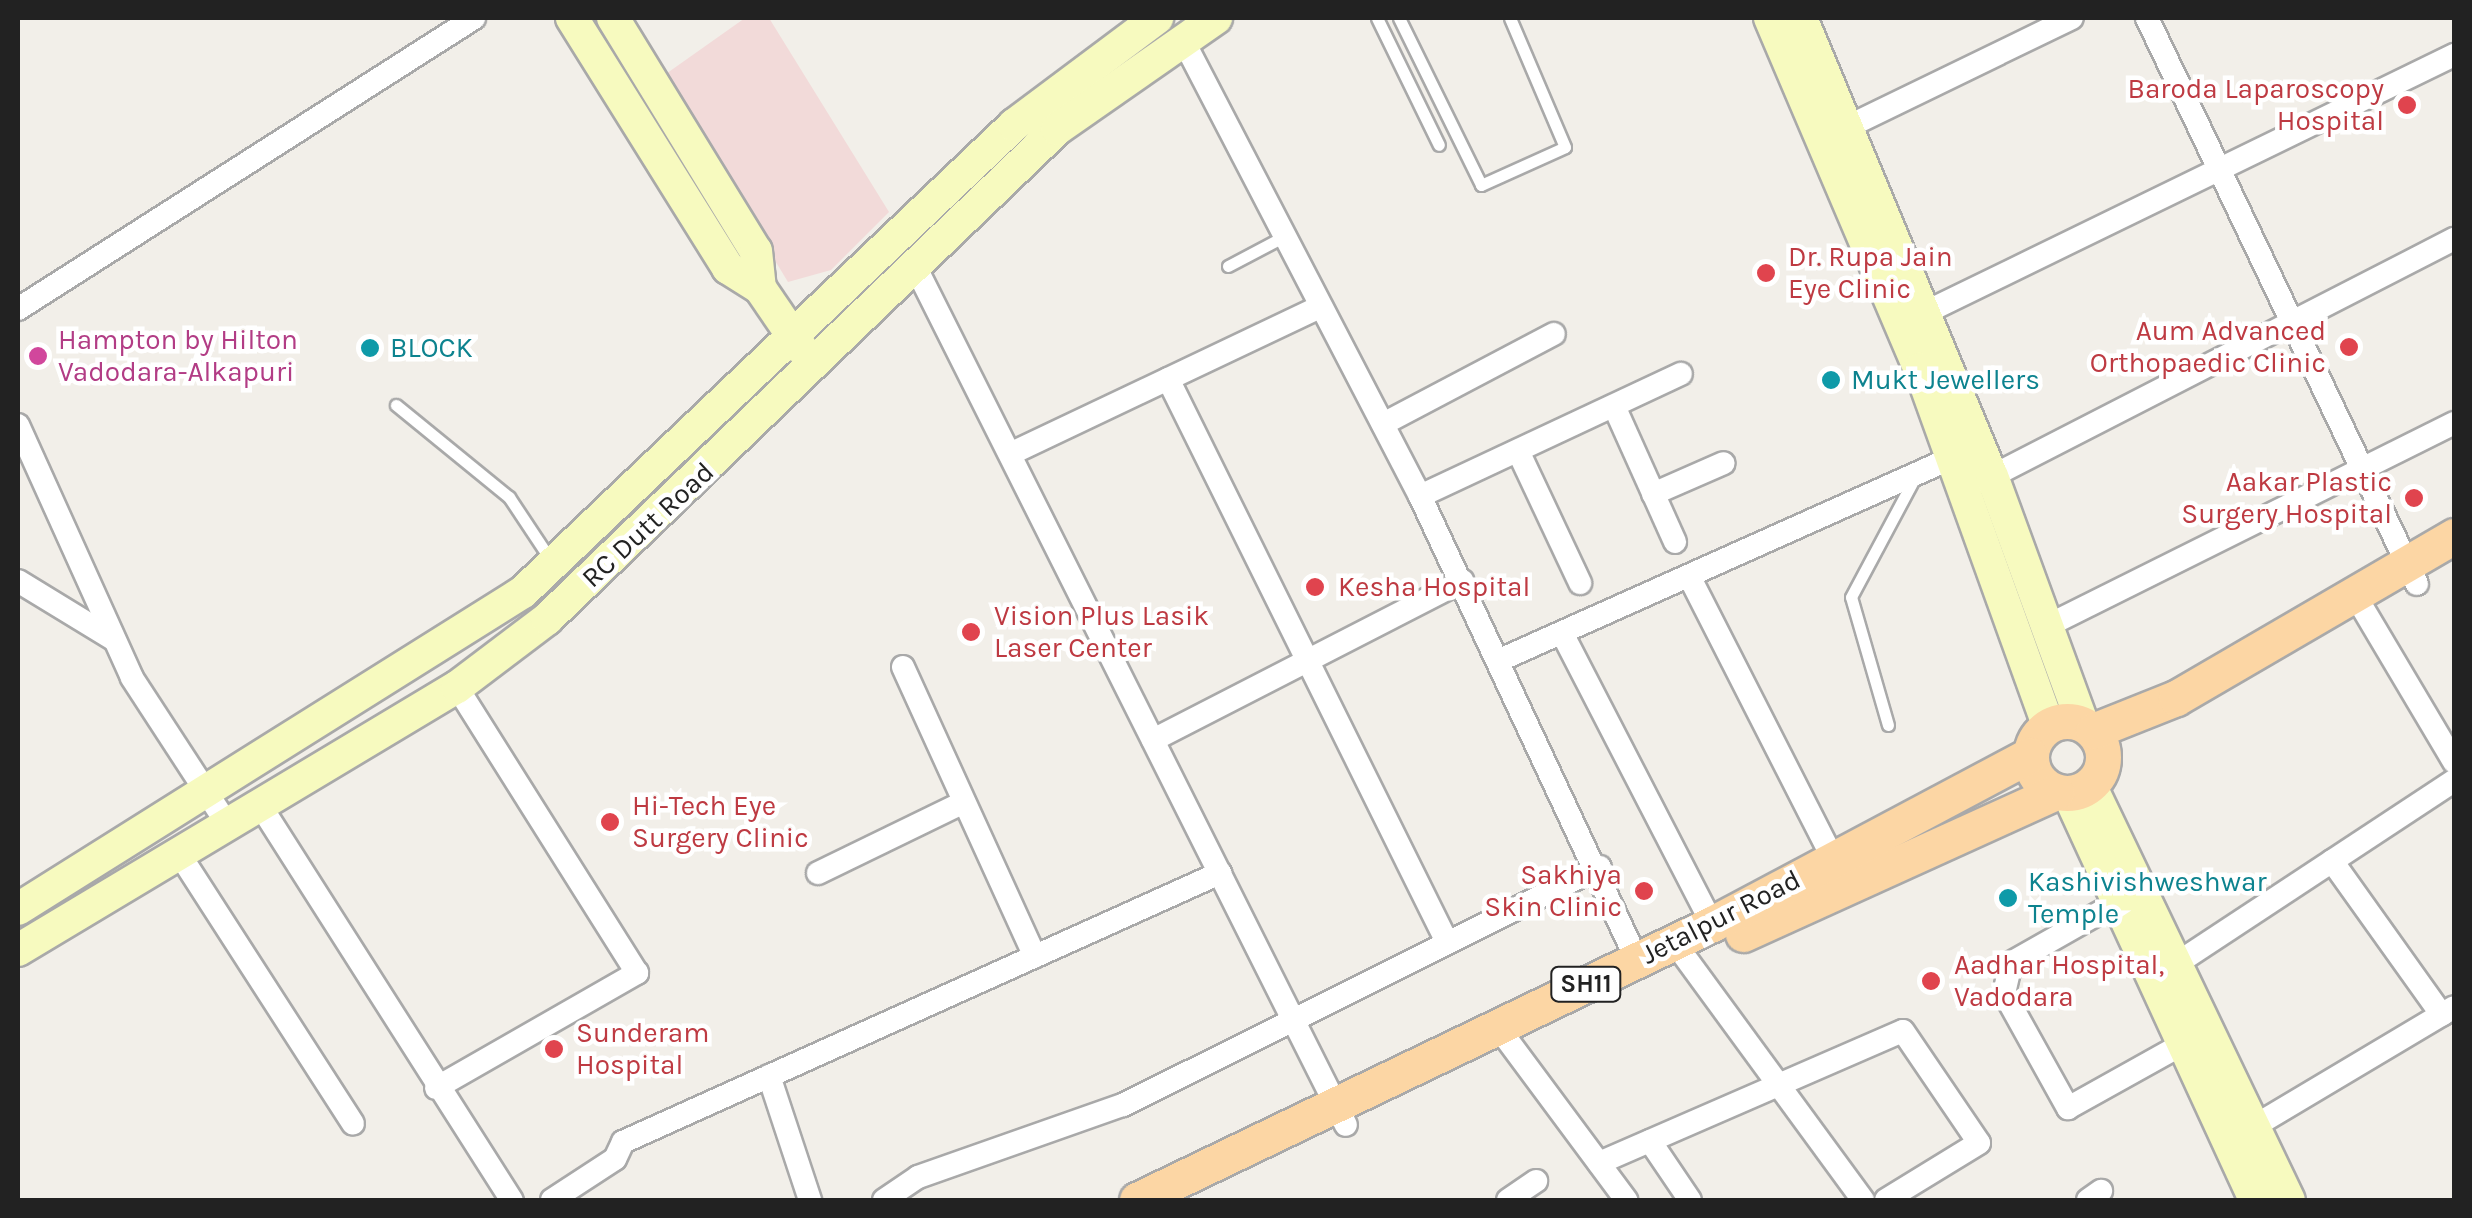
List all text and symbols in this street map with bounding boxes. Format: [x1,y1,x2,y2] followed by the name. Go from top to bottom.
[2128,72,2384,138] place label: Baroda Laparoscopy Hospital
[2394,92,2420,118] marker: Baroda Laparoscopy Hospital
[1788,240,1953,306] place label: Dr. Rupa Jain Eye Clinic
[1753,260,1779,286] marker: Dr. Rupa Jain Eye Clinic
[2090,314,2326,380] place label: Aum Advanced Orthopaedic Clinic
[58,323,298,389] place label: Hampton by Hilton Vadodara-Alkapuri
[390,331,473,365] place label: BLOCK
[2336,334,2362,360] marker: Aum Advanced Orthopaedic Clinic
[359,337,381,359] marker: BLOCK
[27,345,49,367] marker: Hampton by Hilton Vadodara-Alkapuri
[1851,363,2040,397] place label: Mukt Jewellers
[1820,369,1842,391] marker: Mukt Jewellers
[575,455,721,595] street label: RC Dutt Road
[2181,465,2392,531] place label: Aakar Plastic Surgery Hospital
[2401,485,2427,511] marker: Aakar Plastic Surgery Hospital
[1338,570,1530,604] place label: Kesha Hospital
[1302,574,1328,600] marker: Kesha Hospital
[994,599,1209,665] place label: Vision Plus Lasik Laser Center
[958,619,984,645] marker: Vision Plus Lasik Laser Center
[632,789,809,855] place label: Hi-Tech Eye Surgery Clinic
[597,809,623,835] marker: Hi-Tech Eye Surgery Clinic
[1484,858,1622,924] place label: Sakhiya Skin Clinic
[1636,863,1806,971] street label: Jetalpur Road
[2028,865,2267,931] place label: Kashivishweshwar Temple
[1631,878,1657,904] marker: Sakhiya Skin Clinic
[1997,887,2019,909] marker: Kashivishweshwar Temple
[1954,948,2164,1014] place label: Aadhar Hospital, Vadodara
[1548,964,1624,1004] road number: SH11
[1918,968,1944,994] marker: Aadhar Hospital, Vadodara
[576,1016,709,1082] place label: Sunderam Hospital
[541,1036,567,1062] marker: Sunderam Hospital

